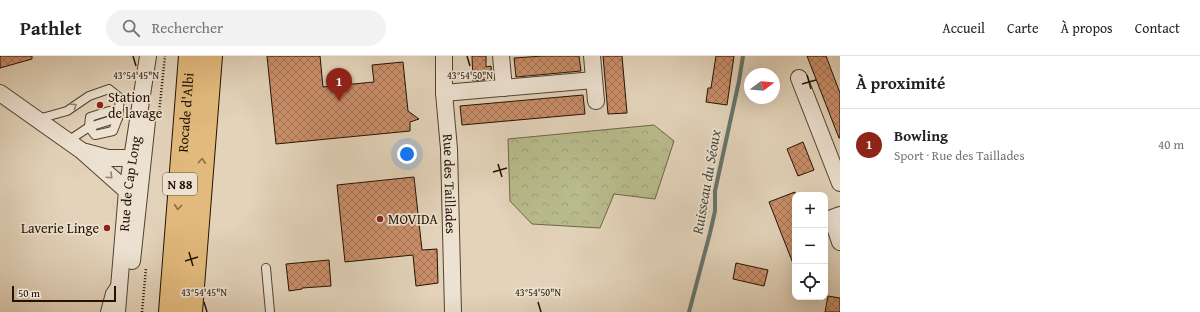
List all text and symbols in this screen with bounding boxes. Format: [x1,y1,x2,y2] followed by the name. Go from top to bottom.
[106,10,386,46] search box
[20,14,82,42] text: Pathlet
[120,17,142,39] icon: search
[152,17,223,38] text: Rechercher
[942,18,985,38] text: Accueil
[1007,18,1039,38] text: Carte
[1061,18,1113,38] text: À propos
[1135,18,1180,38] text: Contact
[113,68,159,83] text: 43°54'45"N
[326,68,352,101] pin: 1
[447,68,493,83] text: 43°54'50"N
[744,68,780,104] north arrow
[856,70,945,95] text: À proximité
[172,72,199,153] street label: Rocade d'Albi
[108,87,163,123] place label: Station de lavage
[95,100,105,110] marker: Station de lavage
[69,104,76,111] one-way arrow
[894,125,948,146] text: Bowling
[686,128,726,237] water label: Ruisseau du Séoux
[438,133,461,234] street label: Rue des Taillades
[114,134,145,232] street label: Rue de Cap Long
[866,135,872,154] text: 1
[1158,135,1184,154] text: 40 m
[397,144,417,164] your location
[894,146,1025,165] text: Sport · Rue des Taillades
[198,158,207,164] one-way arrow
[105,171,112,178] one-way arrow
[163,173,197,195] road number: N 88
[792,192,828,300] map controls
[792,192,828,228] button: +
[174,204,183,210] one-way arrow
[388,209,438,229] place label: MOVIDA
[375,214,385,224] marker: MOVIDA
[21,218,99,238] place label: Laverie Linge
[102,223,112,233] marker: Laverie Linge
[792,228,828,264] button: −
[792,264,828,300] button: locate
[12,284,116,303] scale bar
[18,285,40,301] text: 50 m
[181,285,227,300] text: 43°54'45"N
[515,285,561,300] text: 43°54'50"N

